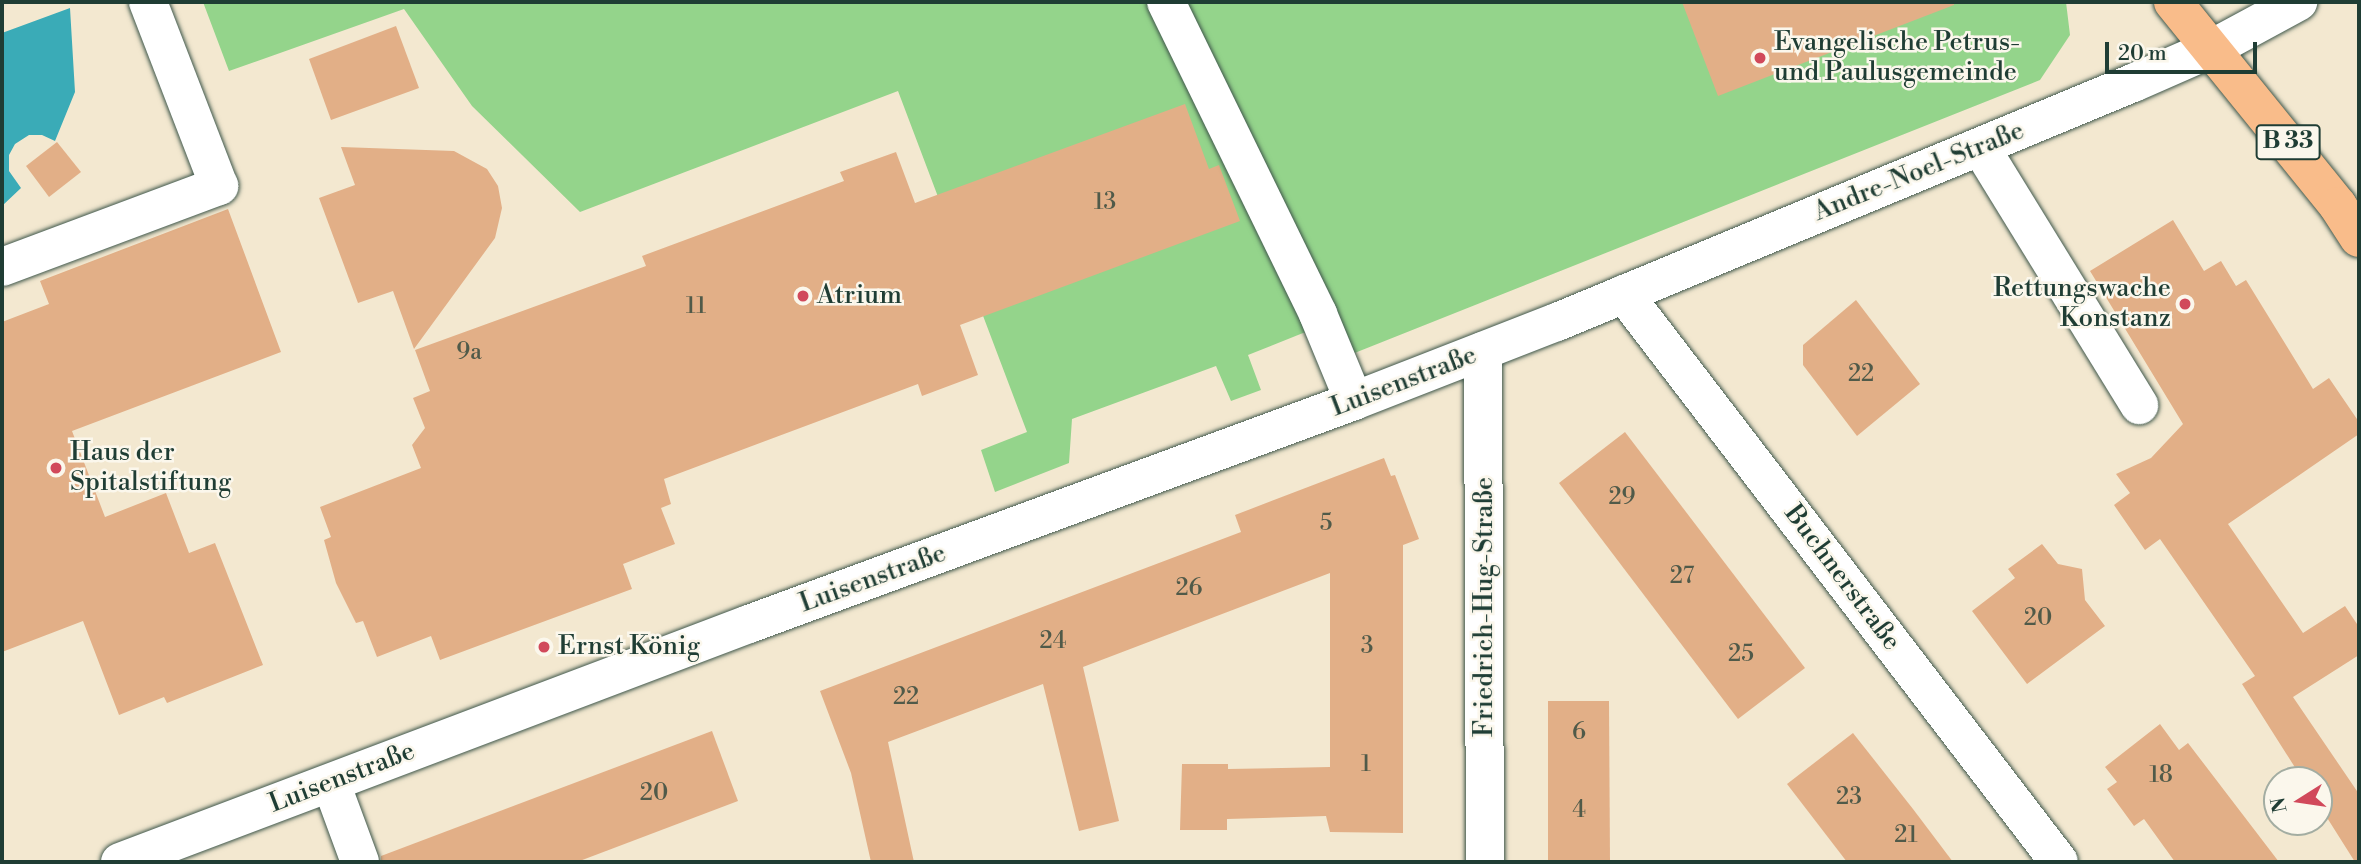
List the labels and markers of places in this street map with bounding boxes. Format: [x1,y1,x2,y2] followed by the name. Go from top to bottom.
[1774,27,2020,88] place label: Evangelische Petrus- und Paulusgemeinde
[1752,50,1768,66] marker: Evangelische Petrus- und Paulusgemeinde
[1993,273,2171,334] place label: Rettungswache Konstanz
[817,280,902,312] place label: Atrium
[795,288,811,304] marker: Atrium
[2177,296,2193,312] marker: Rettungswache Konstanz
[70,437,231,498] place label: Haus der Spitalstiftung
[48,460,64,476] marker: Haus der Spitalstiftung
[558,631,700,663] place label: Ernst König
[536,639,552,655] marker: Ernst König

